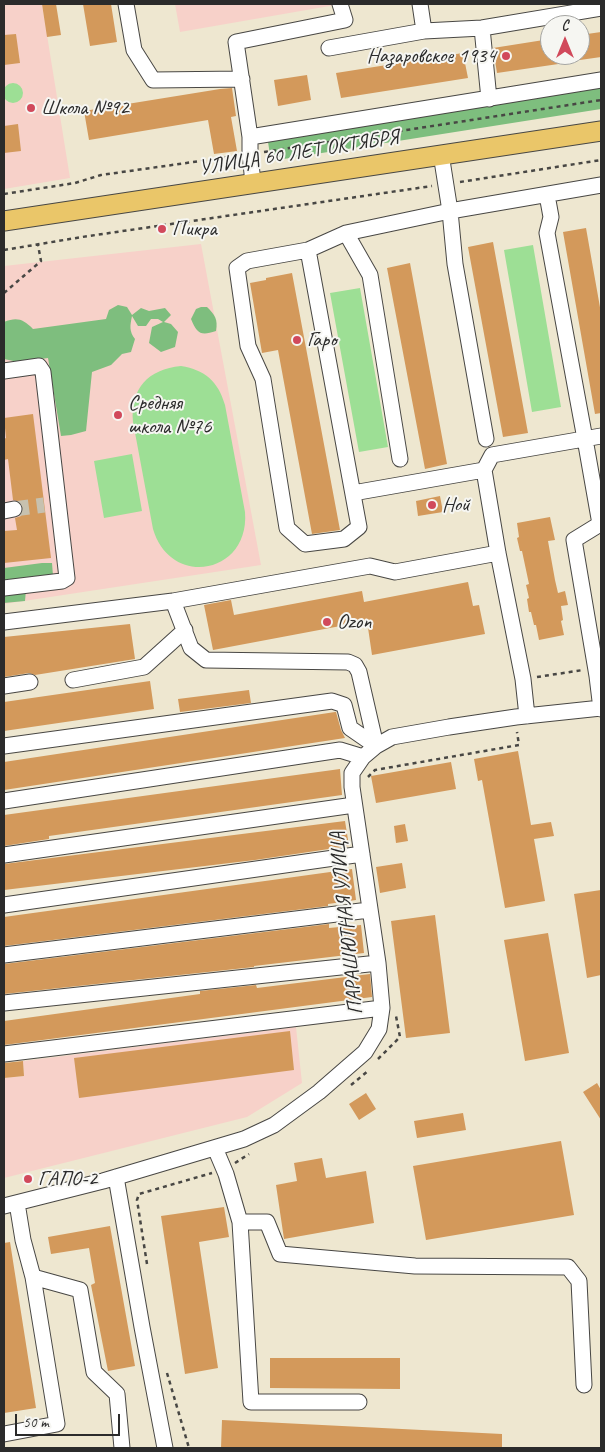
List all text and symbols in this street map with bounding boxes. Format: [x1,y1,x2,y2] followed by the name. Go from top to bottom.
[540,15,590,65] north arrow
[562,17,568,34] text: С
[367,43,496,69] place label: Назаровское 1934
[500,50,512,62] marker: Назаровское 1934
[41,95,129,121] place label: Школа №92
[25,102,37,114] marker: Школа №92
[197,125,401,181] street label: УЛИЦА 60 ЛЕТ ОКТЯБРЯ
[172,216,217,242] place label: Пикра
[156,223,168,235] marker: Пикра
[307,327,337,353] place label: Гаро
[291,334,303,346] marker: Гаро
[128,390,211,440] place label: Средняя школа №76
[112,409,124,421] marker: Средняя школа №76
[442,492,470,518] place label: Ной
[426,499,438,511] marker: Ной
[337,609,372,635] place label: Ozon
[321,616,333,628] marker: Ozon
[325,830,369,1016] street label: ПАРАШЮТНАЯ УЛИЦА
[38,1166,97,1192] place label: ГАПО-2
[22,1173,34,1185] marker: ГАПО-2
[18,1404,122,1436] scale bar
[23,1413,49,1432] text: 50 m

